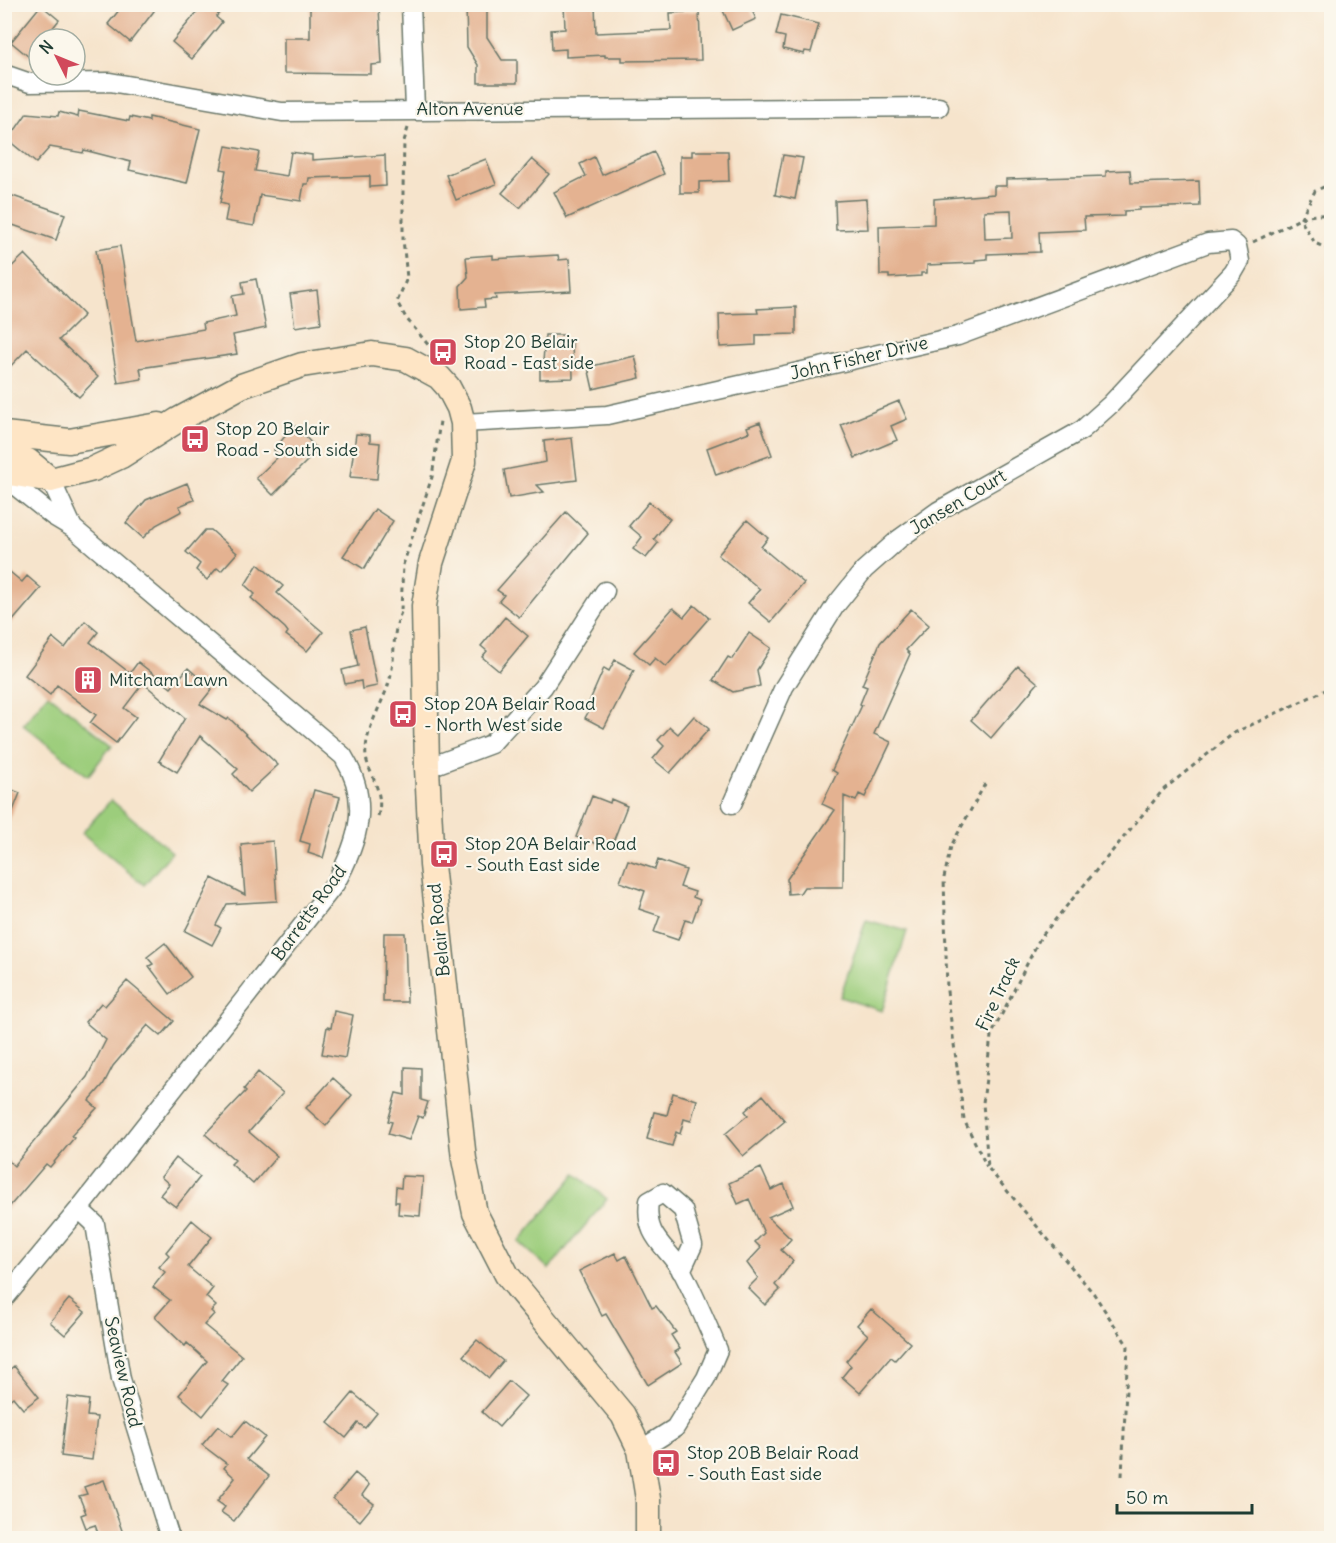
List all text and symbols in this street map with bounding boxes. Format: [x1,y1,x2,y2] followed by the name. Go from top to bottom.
[27,27,87,87] north arrow
[35,36,57,58] text: N
[417,97,523,120] street label: Alton Avenue
[464,330,594,374] place label: Stop 20 Belair Road - East side
[788,330,930,385] street label: John Fisher Drive
[427,336,459,368] bus stop icon: Stop 20 Belair Road - East side
[216,417,358,461] place label: Stop 20 Belair Road - South side
[179,423,211,455] bus stop icon: Stop 20 Belair Road - South side
[905,464,1010,539] street label: Jansen Court
[72,664,104,696] building icon: Mitcham Lawn
[109,668,228,691] place label: Mitcham Lawn
[424,692,596,736] place label: Stop 20A Belair Road - North West side
[387,698,419,730] bus stop icon: Stop 20A Belair Road - North West side
[465,832,637,876] place label: Stop 20A Belair Road - South East side
[428,838,460,870] bus stop icon: Stop 20A Belair Road - South East side
[266,860,351,965] street label: Barretts Road
[422,882,455,978] street label: Belair Road
[970,953,1025,1034] street label: Fire Track
[100,1314,148,1430] street label: Seaview Road
[687,1441,859,1485] place label: Stop 20B Belair Road - South East side
[650,1447,682,1479] bus stop icon: Stop 20B Belair Road - South East side
[1117,1477,1252,1515] scale bar
[1126,1486,1168,1509] text: 50 m

